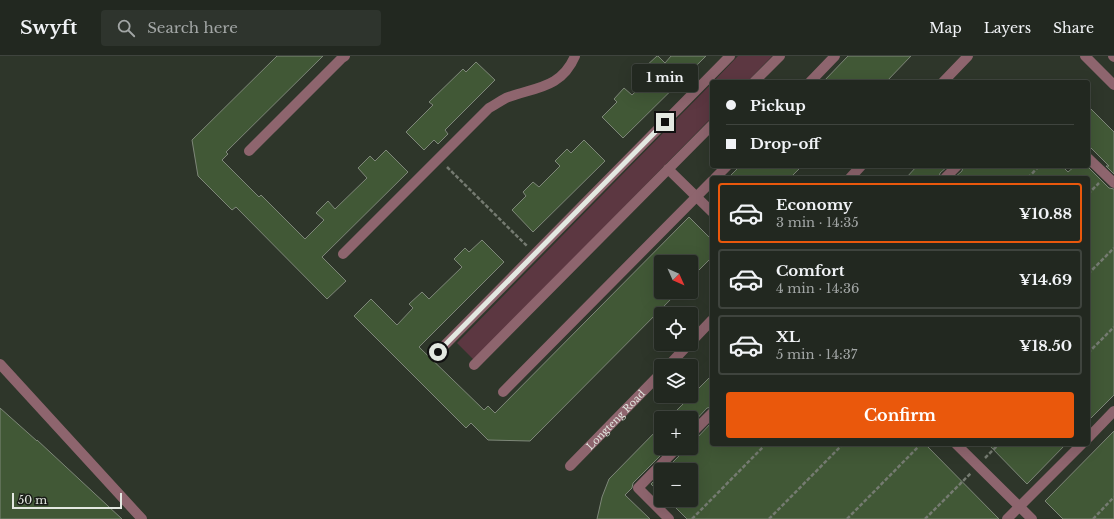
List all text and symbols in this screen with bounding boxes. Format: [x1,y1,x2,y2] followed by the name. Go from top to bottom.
[101,10,381,46] search box
[20,16,77,39] text: Swyft
[115,17,137,39] icon: search
[147,18,238,37] text: Search here
[929,19,962,37] text: Map
[984,19,1031,37] text: Layers
[1053,19,1094,37] text: Share
[632,64,698,92] callout: 1 min
[646,69,684,86] text: 1 min
[750,96,806,115] text: Pickup
[656,113,674,131] route end
[750,134,820,153] text: Drop-off
[728,195,764,231] icon: car
[776,195,853,214] text: Economy
[1019,204,1072,223] text: ¥10.88
[776,214,859,231] text: 3 min · 14:35
[654,255,698,299] north arrow
[654,255,698,507] map controls
[728,261,764,297] icon: car
[776,261,844,280] text: Comfort
[1019,270,1072,289] text: ¥14.69
[776,280,859,297] text: 4 min · 14:36
[654,307,698,351] button: locate
[728,327,764,363] icon: car
[776,327,800,346] text: XL
[1019,336,1072,355] text: ¥18.50
[429,343,447,361] route start
[776,346,857,363] text: 5 min · 14:37
[654,359,698,403] button: layers
[584,387,648,452] street label: Longteng Road
[726,392,1074,438] button: Confirm
[654,411,698,455] button: +
[654,463,698,507] button: −
[12,491,122,510] scale bar
[18,493,47,507] text: 50 m

